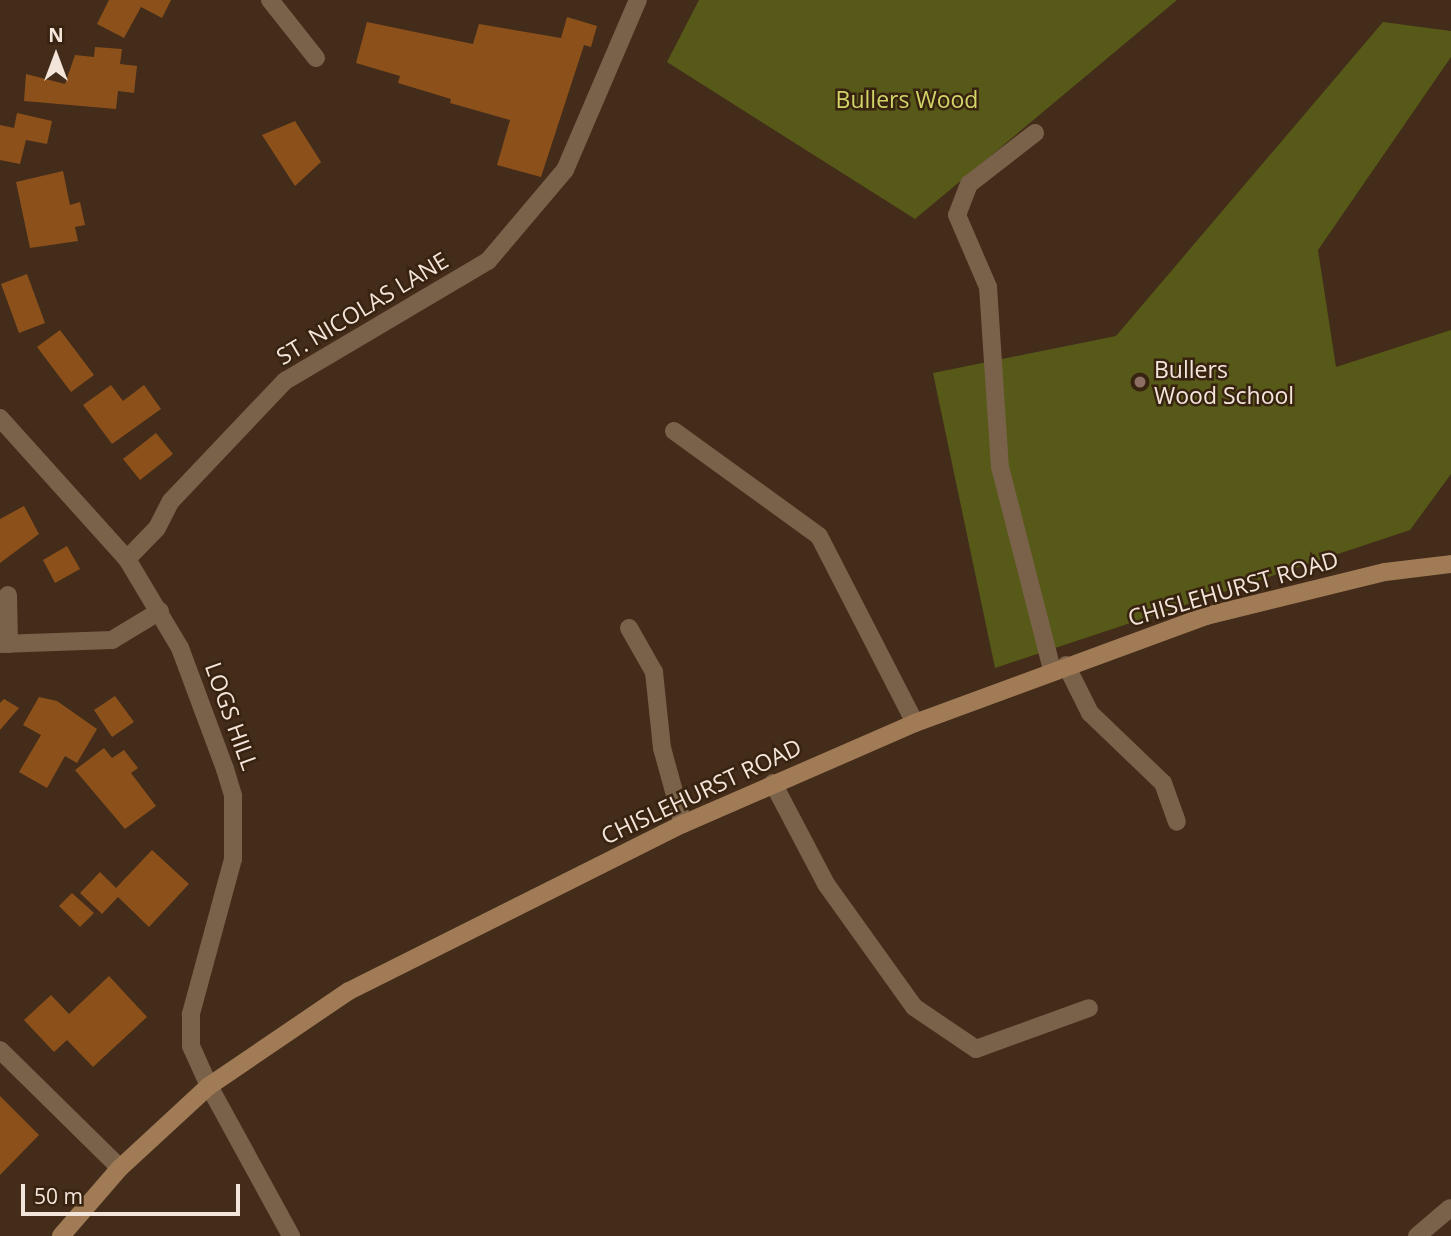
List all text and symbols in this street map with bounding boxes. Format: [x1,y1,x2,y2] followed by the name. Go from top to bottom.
[21,21,91,91] north arrow
[48,22,64,48] text: N
[836,85,978,113] park label: Bullers Wood
[271,246,453,370] street label: ST. NICOLAS LANE
[1154,355,1294,409] place label: Bullers Wood School
[1132,374,1148,390] marker: Bullers Wood School
[1125,545,1341,631] street label: CHISLEHURST ROAD
[200,658,264,774] street label: LOGS HILL
[596,732,806,850] street label: CHISLEHURST ROAD
[24,1170,243,1214] scale bar
[34,1182,83,1210] text: 50 m

